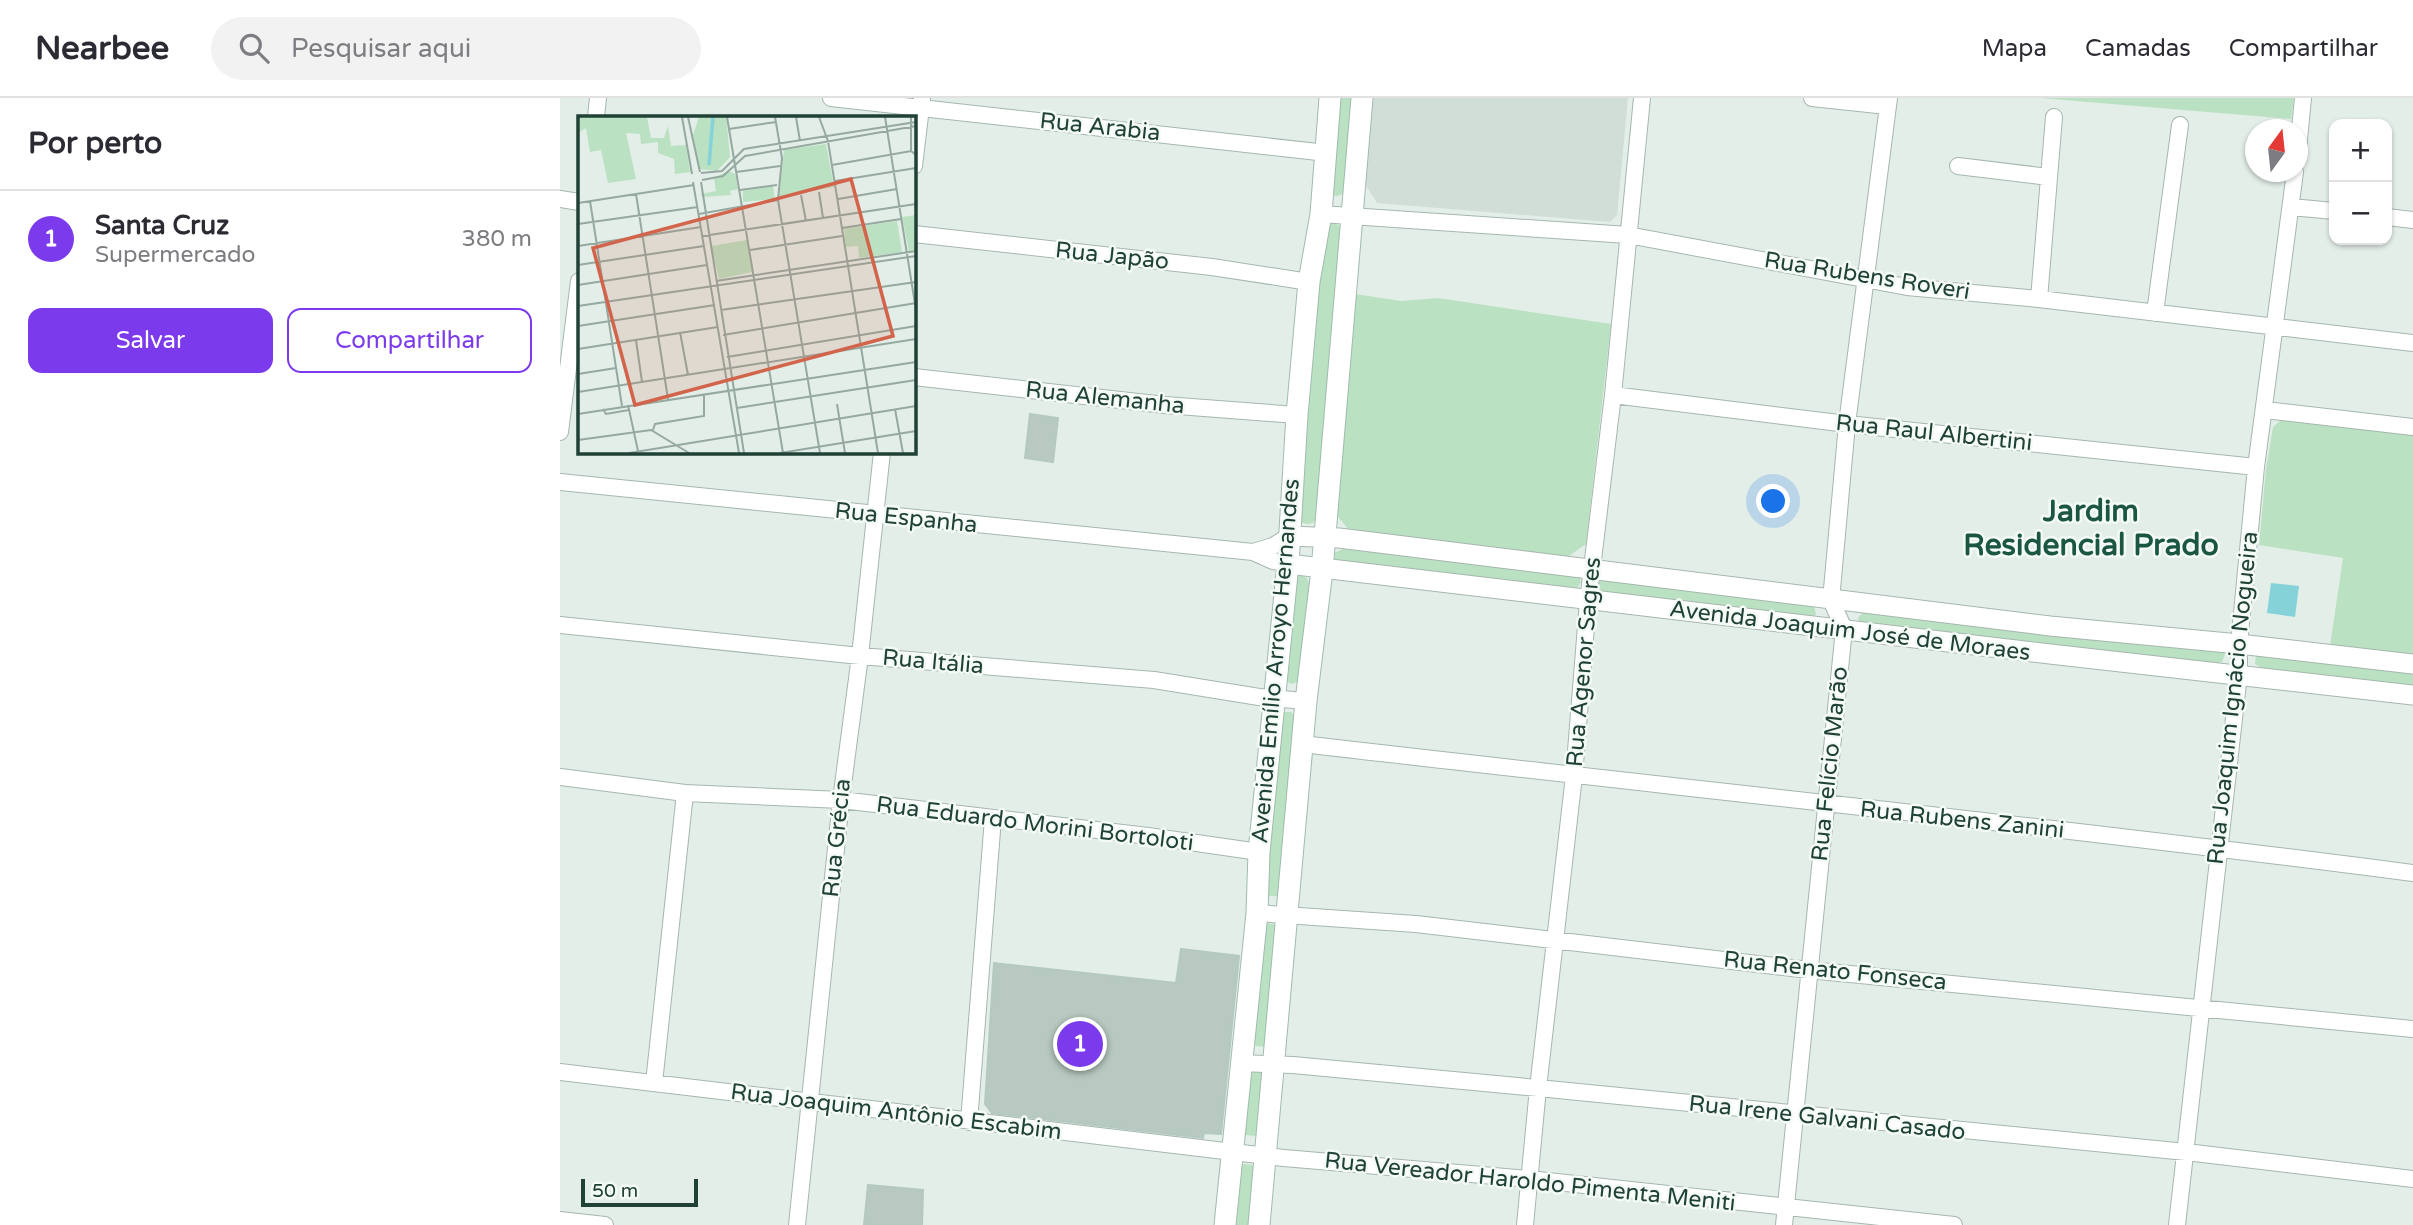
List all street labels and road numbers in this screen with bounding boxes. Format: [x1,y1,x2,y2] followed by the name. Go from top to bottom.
[1038,107,1162,147] street label: Rua Arabia
[1054,236,1170,276] street label: Rua Japão
[1762,246,1972,306] street label: Rua Rubens Roveri
[1024,376,1186,420] street label: Rua Alemanha
[1834,409,2034,457] street label: Rua Raul Albertini
[1246,477,1306,845] street label: Avenida Emílio Arroyo Hernandes
[833,497,979,539] street label: Rua Espanha
[2202,530,2264,866] street label: Rua Joaquim Ignácio Nogueira
[1561,556,1607,768] street label: Rua Agenor Sagres
[1668,595,2032,667] street label: Avenida Joaquim José de Moraes
[881,644,985,680] street label: Rua Itália
[1806,665,1854,863] street label: Rua Felício Marão
[817,777,857,899] street label: Rua Grécia
[875,791,1195,857] street label: Rua Eduardo Morini Bortoloti
[1858,795,2066,845] street label: Rua Rubens Zanini
[1722,945,1948,997] street label: Rua Renato Fonseca
[729,1078,1063,1146] street label: Rua Joaquim Antônio Escabim
[1687,1090,1967,1146] street label: Rua Irene Galvani Casado
[1323,1146,1737,1218] street label: Rua Vereador Haroldo Pimenta Meniti

